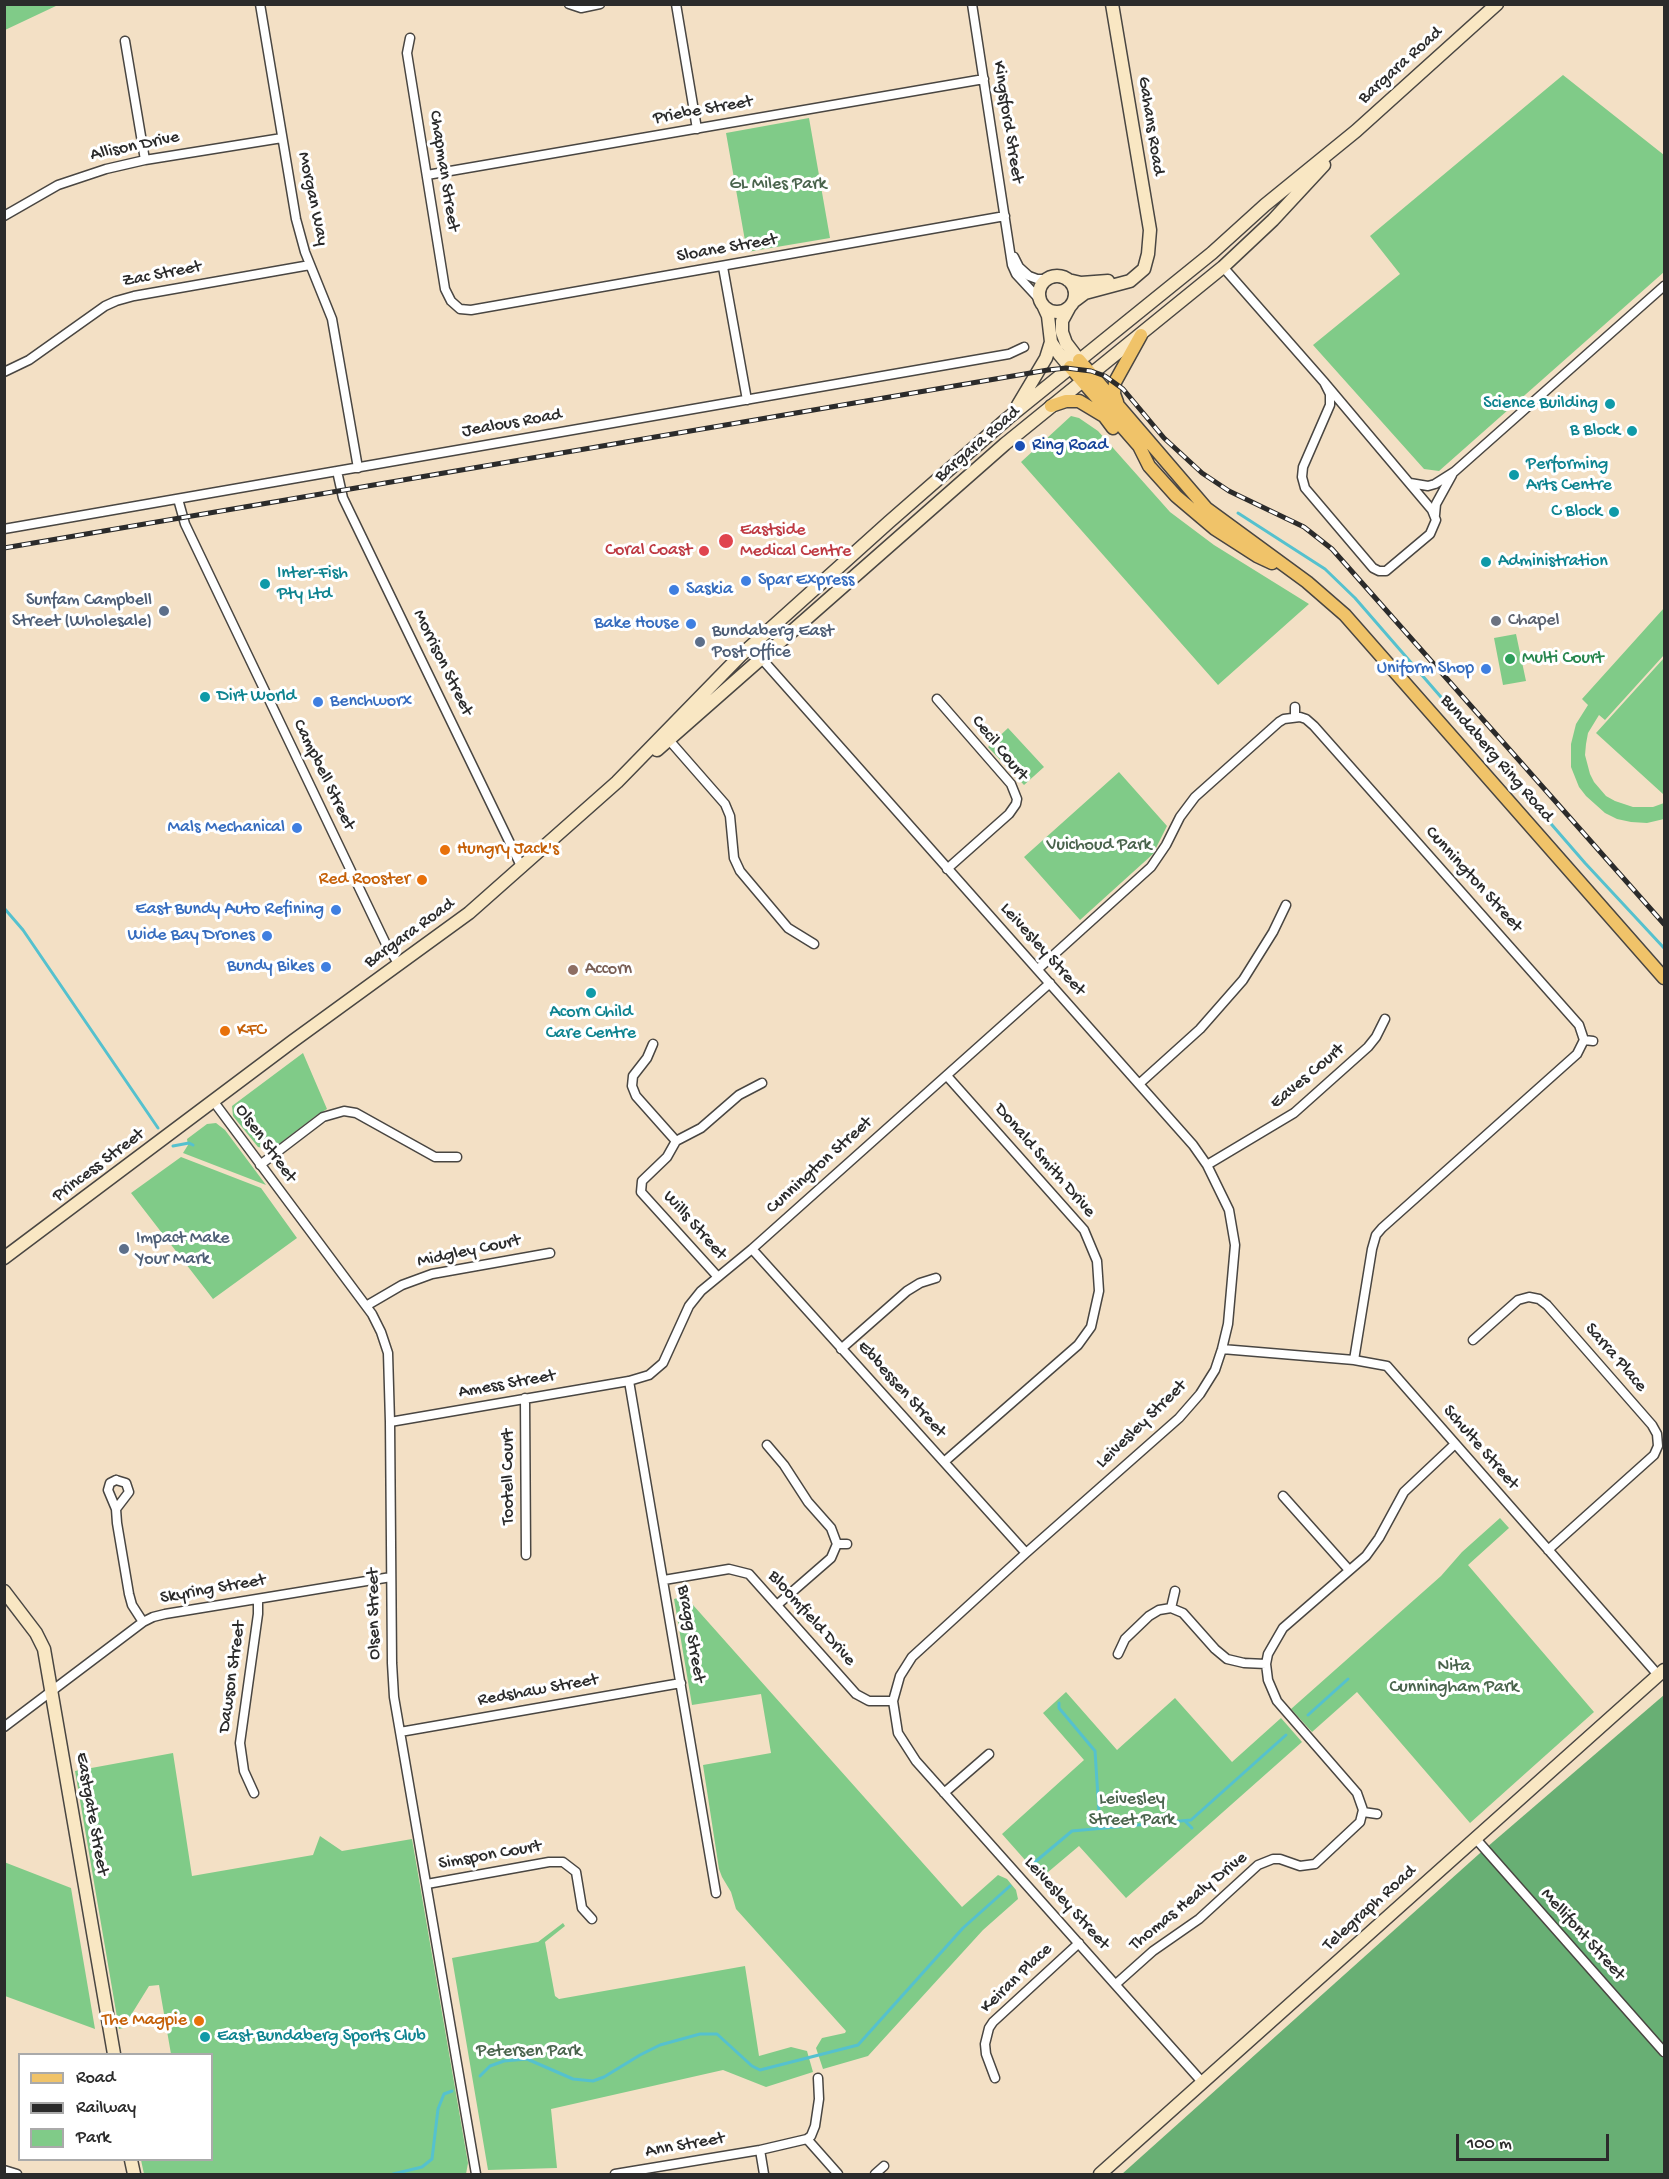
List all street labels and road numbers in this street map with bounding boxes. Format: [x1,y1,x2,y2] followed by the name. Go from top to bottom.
[1354,23,1448,109] street label: Bargara Road
[987,59,1027,185] street label: Kingsford Street
[1132,75,1168,177] street label: Gahans Road
[652,92,754,130] street label: Priebe Street
[423,109,463,233] street label: Chapman Street
[89,127,181,167] street label: Allison Drive
[292,150,332,248] street label: Morgan Way
[675,230,779,268] street label: Sloane Street
[121,257,203,293] street label: Zac Street
[931,402,1025,488] street label: Bargara Road
[461,405,563,443] street label: Jealous Road
[407,606,477,720] street label: Morrison Street
[1435,691,1557,827] street label: Bundaberg Ring Road
[966,712,1032,786] street label: Cecil Court
[287,716,359,834] street label: Campbell Street
[1420,822,1526,938] street label: Cunnington Street
[361,894,459,974] street label: Bargara Road
[994,899,1090,1001] street label: Leivesley Street
[1266,1040,1350,1114] street label: Eaves Court
[989,1100,1099,1222] street label: Donald Smith Drive
[229,1101,301,1187] street label: Olsen Street
[762,1113,878,1219] street label: Cunnington Street
[49,1124,149,1208] street label: Princess Street
[657,1187,731,1265] street label: Wills Street
[415,1231,523,1273] street label: Midgley Court
[1579,1319,1651,1397] street label: Sarra Place
[852,1337,950,1443] street label: Ebbessen Street
[457,1366,557,1404] street label: Amess Street
[1092,1376,1192,1474] street label: Leivesley Street
[1437,1401,1523,1495] street label: Schulte Street
[498,1429,520,1525] street label: Tootell Court
[762,1567,860,1671] street label: Bloomfield Drive
[363,1568,387,1660] street label: Olsen Street
[159,1570,267,1610] street label: Skyring Street
[671,1584,709,1684] street label: Bragg Street
[214,1620,252,1734] street label: Dawson Street
[476,1670,600,1712] street label: Redshaw Street
[70,1751,112,1877] street label: Eastgate Street
[437,1836,543,1876] street label: Simspon Court
[1126,1848,1252,1956] street label: Thomas Healy Drive
[1018,1853,1114,1955] street label: Leivesley Street
[1319,1861,1421,1957] street label: Telegraph Road
[1535,1884,1629,1986] street label: Mellifont Street
[977,1939,1057,2019] street label: Keiran Place
[644,2128,726,2164] street label: Ann Street

